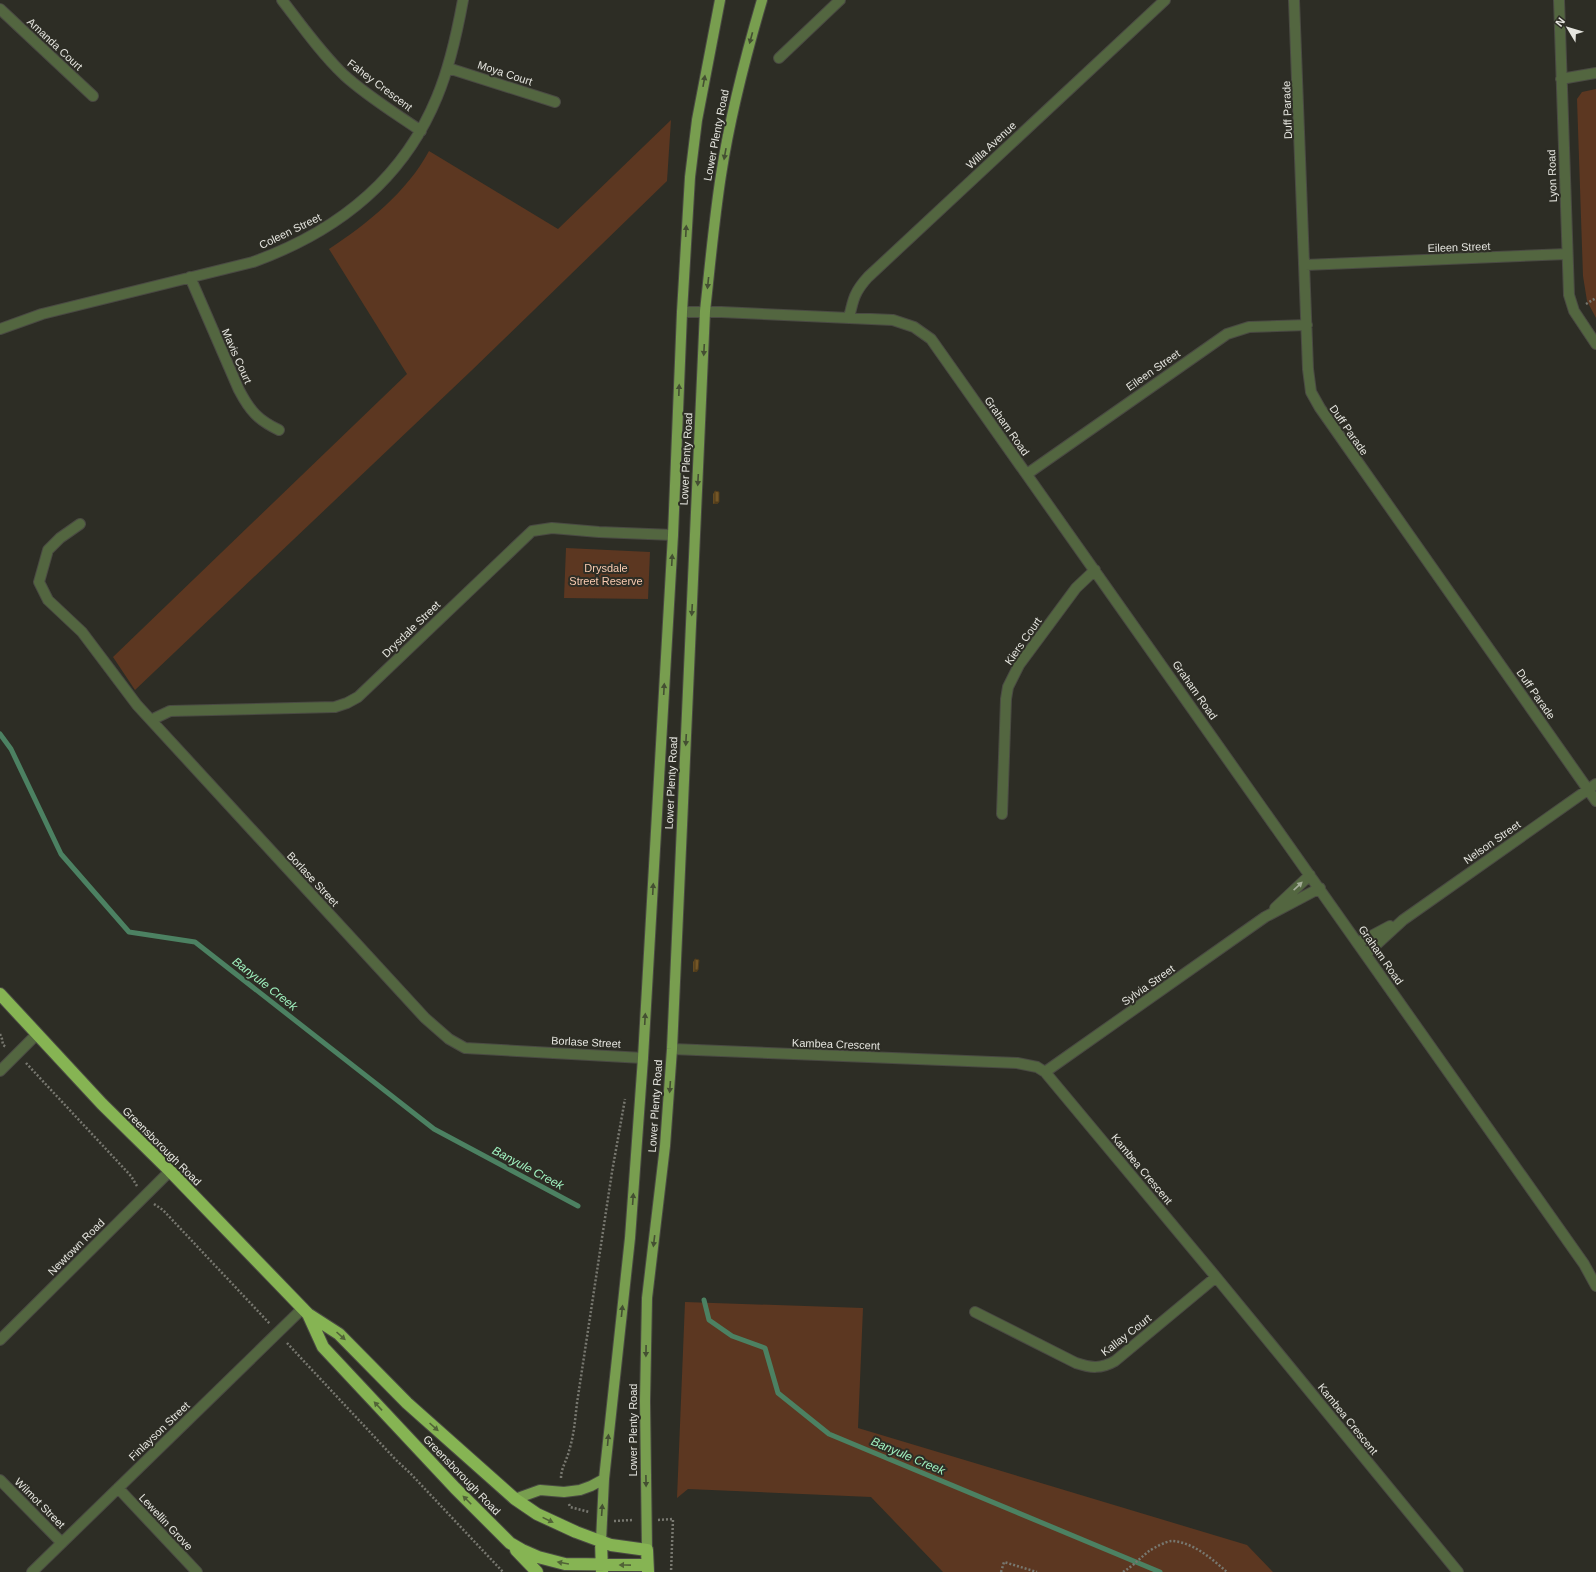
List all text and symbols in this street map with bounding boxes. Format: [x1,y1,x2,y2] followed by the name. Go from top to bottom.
[1548,8,1588,48] north arrow
[25,15,85,73] street label: Amanda Court
[1553,15,1567,29] text: N
[748,32,754,44] one-way arrow
[345,57,415,113] street label: Fahey Crescent
[476,59,534,87] street label: Moya Court
[701,75,707,87] one-way arrow
[1280,81,1294,139] street label: Duff Parade
[701,88,731,182] street label: Lower Plenty Road
[964,119,1018,171] street label: Willa Avenue
[722,148,728,160] one-way arrow
[1545,149,1559,203] street label: Lyon Road
[257,211,323,251] street label: Coleen Street
[683,224,689,237] one-way arrow
[1427,240,1491,254] street label: Eileen Street
[705,277,711,289] one-way arrow
[220,327,254,385] street label: Mavis Court
[700,344,707,356] one-way arrow
[1124,347,1182,393] street label: Eileen Street
[676,383,682,396] one-way arrow
[982,394,1032,458] street label: Graham Road
[1327,403,1371,457] street label: Duff Parade
[678,412,694,506] street label: Lower Plenty Road
[694,474,701,486] one-way arrow
[669,553,675,566] one-way arrow
[569,562,643,587] park label: Drysdale Street Reserve
[380,598,442,660] street label: Drysdale Street
[689,604,695,617] one-way arrow
[1002,615,1044,667] street label: Kiers Court
[1170,658,1220,722] street label: Graham Road
[1514,667,1558,721] street label: Duff Parade
[661,683,668,695] one-way arrow
[683,734,689,747] one-way arrow
[663,736,679,830] street label: Lower Plenty Road
[1461,818,1523,866] street label: Nelson Street
[285,849,341,909] street label: Borlase Street
[1293,881,1303,891] one-way arrow
[649,883,656,895] one-way arrow
[1356,923,1406,987] street label: Graham Road
[230,954,301,1014] water label: Banyule Creek
[1119,962,1177,1008] street label: Sylvia Street
[642,1013,649,1025] one-way arrow
[551,1034,621,1050] street label: Borlase Street
[792,1036,880,1052] street label: Kambea Crescent
[646,1059,664,1153] street label: Lower Plenty Road
[666,1081,673,1093] one-way arrow
[120,1104,204,1188] street label: Greensborough Road
[1109,1131,1175,1207] street label: Kambea Crescent
[490,1143,567,1193] water label: Banyule Creek
[629,1193,636,1206] one-way arrow
[45,1216,107,1278] street label: Newtown Road
[651,1235,657,1247] one-way arrow
[619,1305,625,1317] one-way arrow
[1099,1312,1153,1358] street label: Kallay Court
[336,1331,346,1341] one-way arrow
[643,1345,649,1358] one-way arrow
[1316,1381,1380,1457] street label: Kambea Crescent
[627,1384,639,1476] street label: Lower Plenty Road
[126,1399,192,1463] street label: Finlayson Street
[373,1401,382,1411] one-way arrow
[428,1422,439,1431] one-way arrow
[421,1433,503,1517] street label: Greensborough Road
[604,1434,611,1446] one-way arrow
[869,1434,948,1478] water label: Banyule Creek
[12,1475,68,1531] street label: Wilmot Street
[643,1475,649,1488] one-way arrow
[137,1491,195,1553] street label: Lewellin Grove
[462,1495,472,1505] one-way arrow
[599,1504,606,1516] one-way arrow
[542,1517,554,1523] one-way arrow
[557,1560,569,1566] one-way arrow
[618,1562,631,1568] one-way arrow

